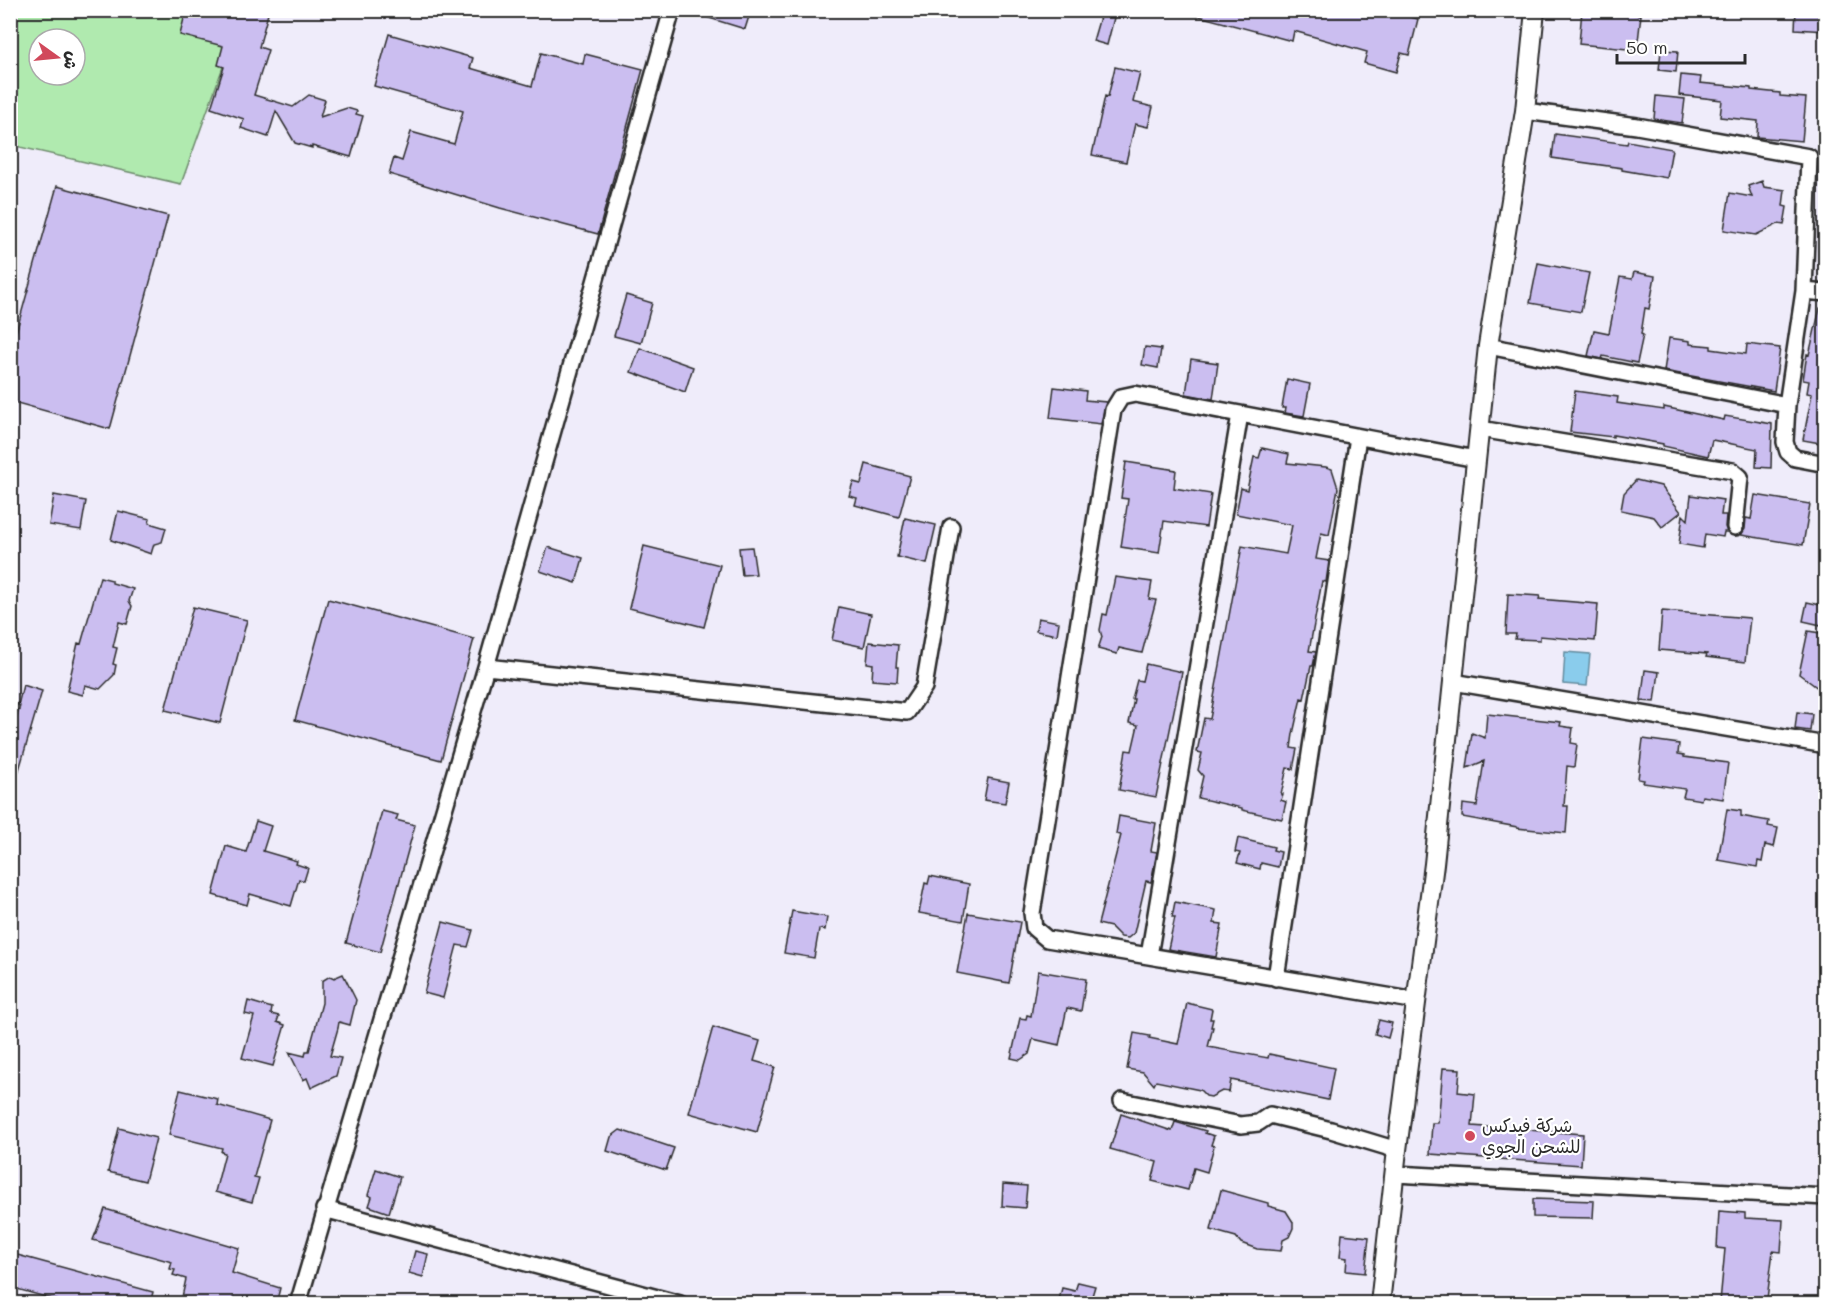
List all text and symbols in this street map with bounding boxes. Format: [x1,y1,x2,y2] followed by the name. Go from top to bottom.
[27,27,87,87] north arrow
[1617,27,1744,65] scale bar
[1626,35,1668,59] text: 50 m
[60,50,84,72] text: ش
[1482,1113,1580,1160] place label: شركة فيدكس للشحن الجوي
[1463,1129,1477,1143] marker: شركة فيدكس للشحن الجوي

